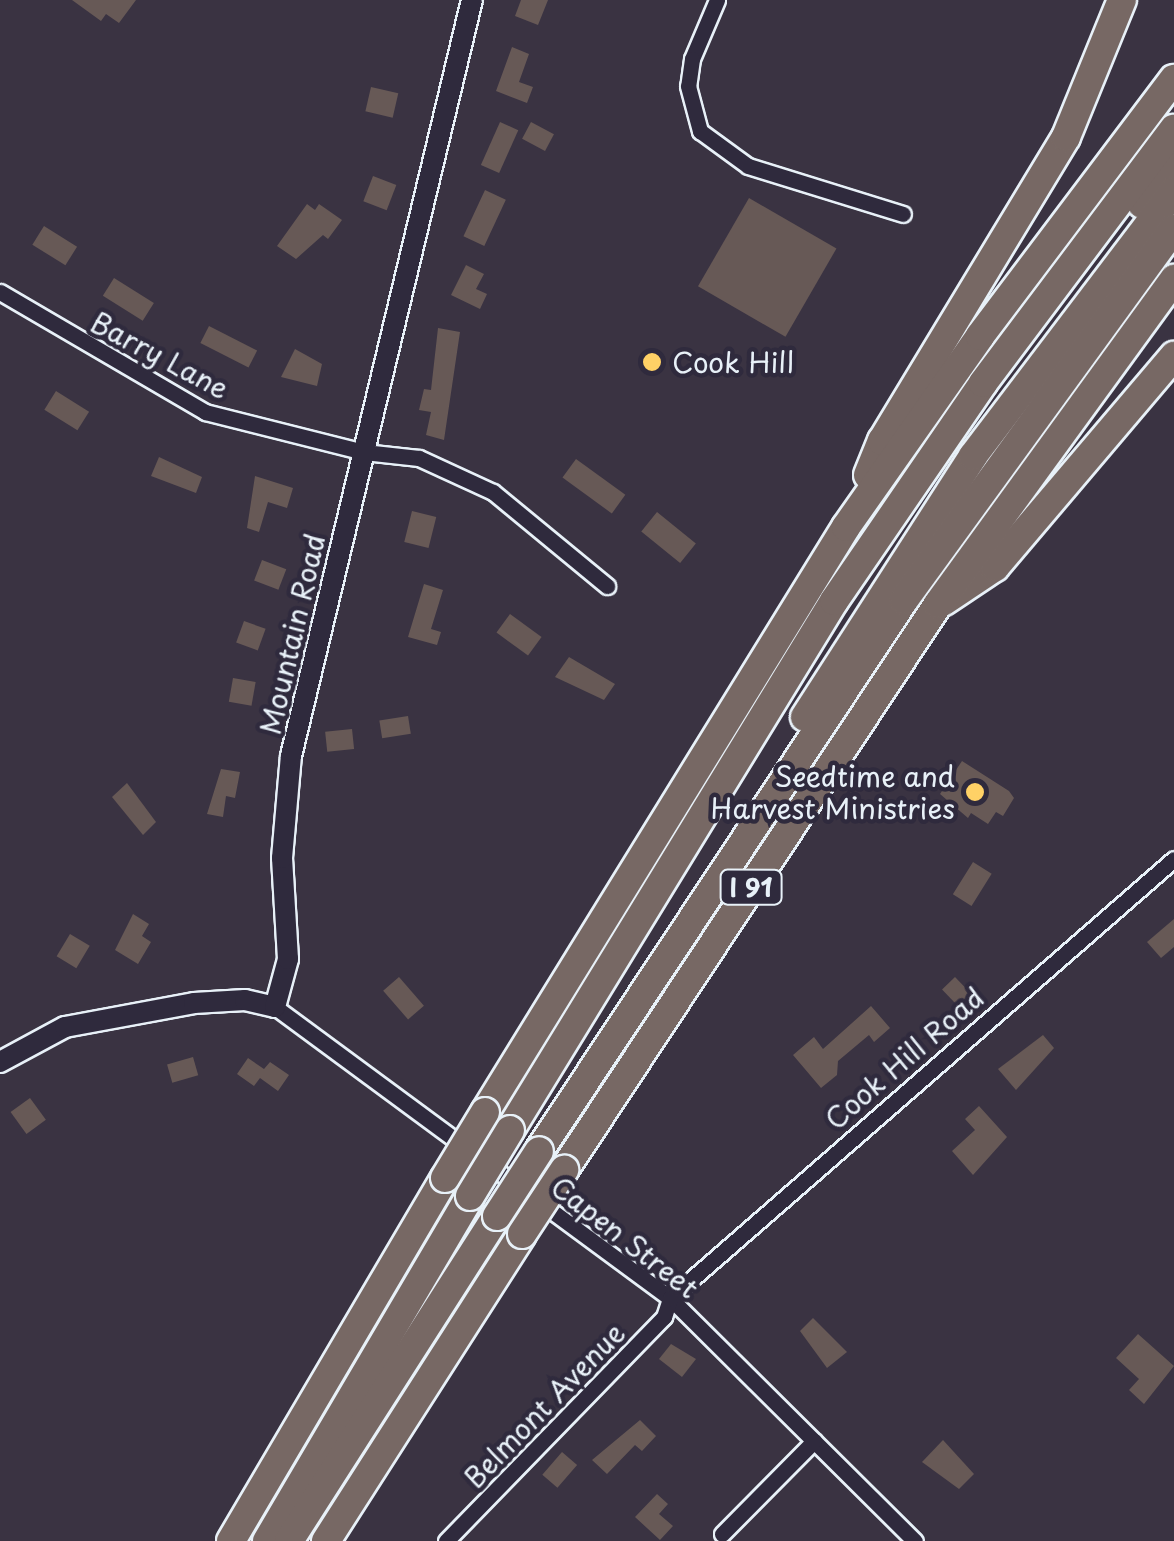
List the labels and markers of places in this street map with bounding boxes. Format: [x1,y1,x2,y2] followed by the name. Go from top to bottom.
[672,345,794,379] place label: Cook Hill
[641,351,663,373] marker: Cook Hill
[711,759,955,825] place label: Seedtime and Harvest Ministries
[964,781,986,803] marker: Seedtime and Harvest Ministries

